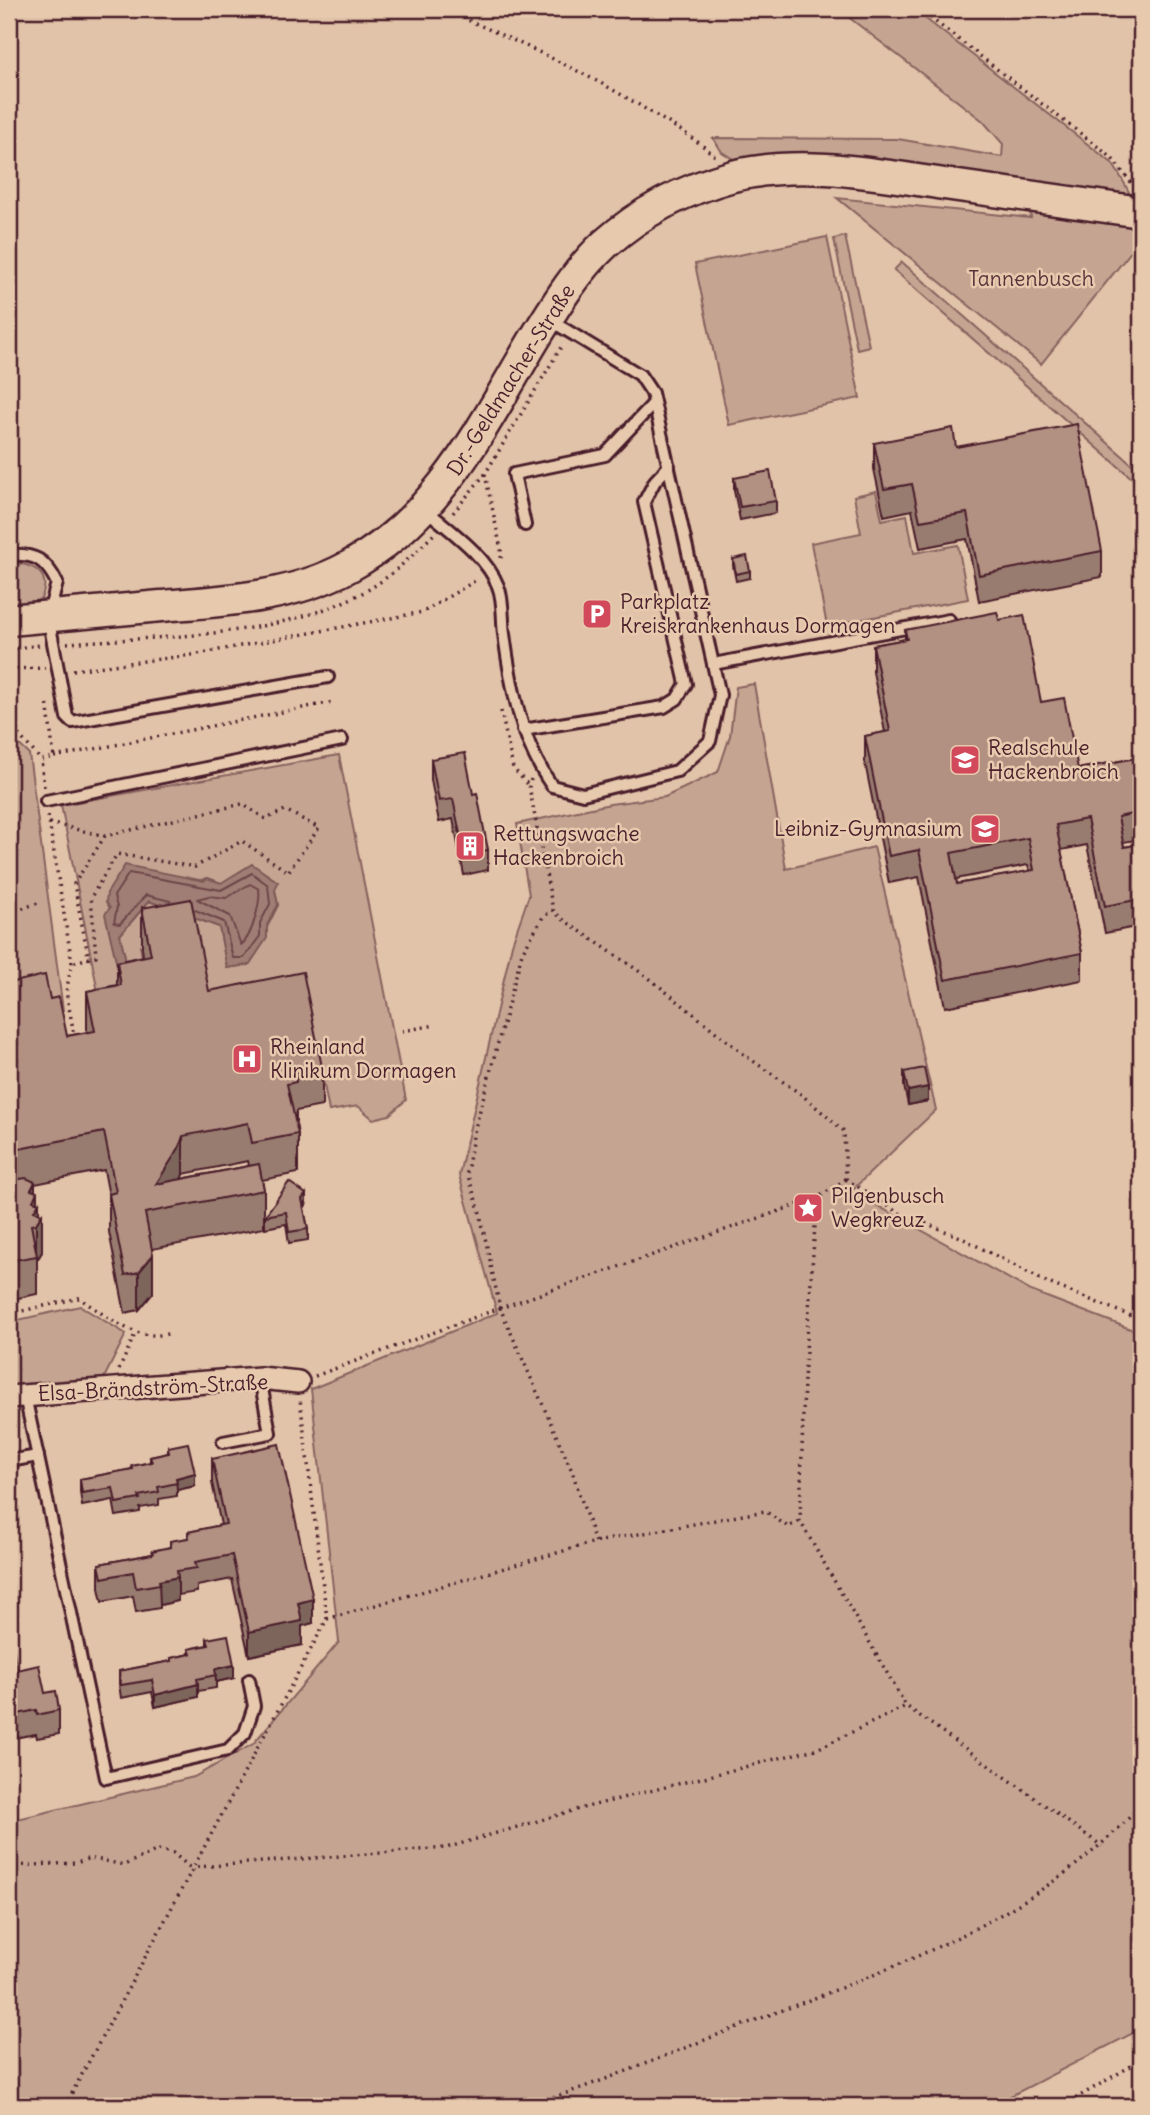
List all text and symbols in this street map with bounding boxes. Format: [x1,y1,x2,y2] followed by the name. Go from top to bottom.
[968,265,1094,292] park label: Tannenbusch
[441,279,581,480] street label: Dr.-Geldmacher-Straße
[620,588,895,639] place label: Parkplatz Kreiskrankenhaus Dormagen
[580,597,614,631] parking icon: Parkplatz Kreiskrankenhaus Dormagen
[988,734,1119,785] place label: Realschule Hackenbroich
[948,743,982,777] school or university icon: Realschule Hackenbroich
[968,812,1002,846] school or university icon: Leibniz-Gymnasium
[774,815,962,842] place label: Leibniz-Gymnasium
[493,820,640,871] place label: Rettungswache Hackenbroich
[453,829,487,863] building icon: Rettungswache Hackenbroich
[270,1033,456,1084] place label: Rheinland Klinikum Dormagen
[230,1042,264,1076] hospital icon: Rheinland Klinikum Dormagen
[831,1182,944,1233] place label: Pilgenbusch Wegkreuz
[791,1191,825,1225] place icon: Pilgenbusch Wegkreuz
[37,1368,269,1407] street label: Elsa-Brändström-Straße

